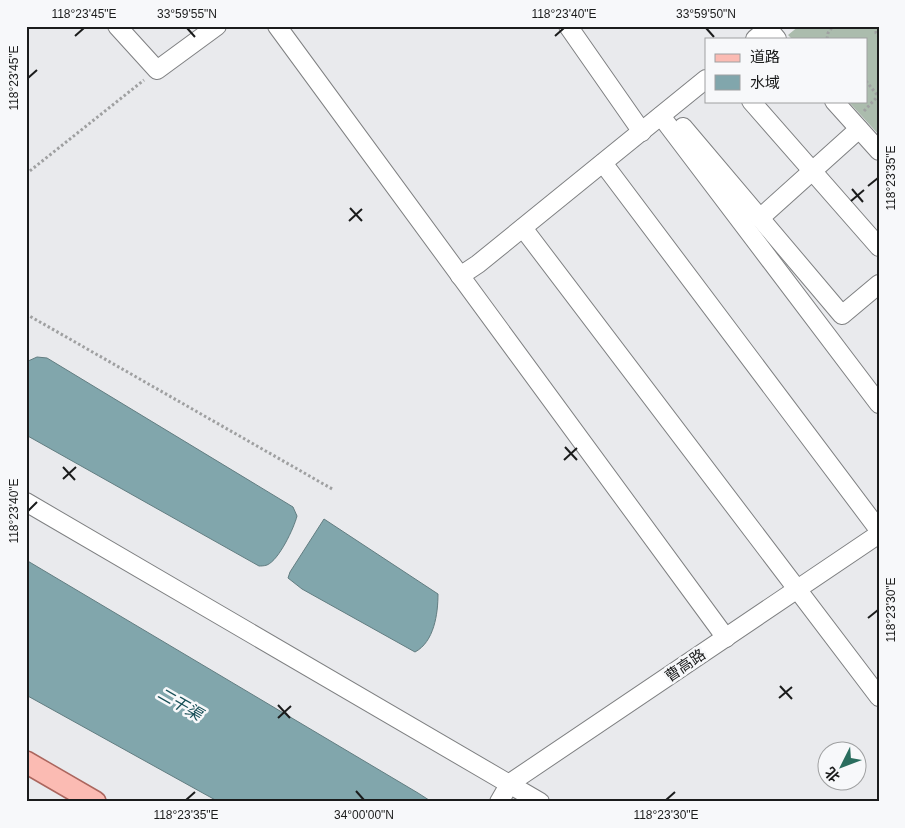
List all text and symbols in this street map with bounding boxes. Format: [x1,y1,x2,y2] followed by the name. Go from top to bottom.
[51,7,117,21] text: 118°23'45"E
[157,7,217,21] text: 33°59'55"N
[531,7,597,21] text: 118°23'40"E
[676,7,736,21] text: 33°59'50"N
[705,38,868,102] legend
[7,45,21,111] text: 118°23'45"E
[750,48,780,65] text: 道路
[750,74,780,91] text: 水域
[884,145,898,211] text: 118°23'35"E
[7,478,21,544] text: 118°23'40"E
[884,577,898,643] text: 118°23'30"E
[662,645,708,685] street label: 曹高路
[155,685,207,724] water label: 二干渠
[818,740,868,790] north arrow
[822,764,843,785] text: 北
[153,808,219,822] text: 118°23'35"E
[334,808,394,822] text: 34°00'00"N
[633,808,699,822] text: 118°23'30"E

